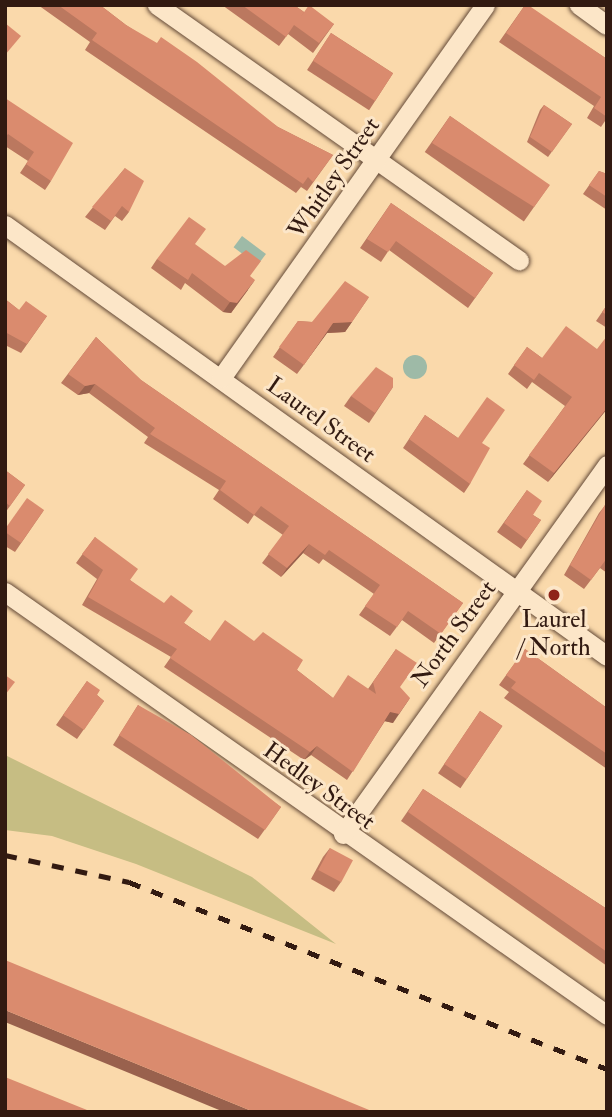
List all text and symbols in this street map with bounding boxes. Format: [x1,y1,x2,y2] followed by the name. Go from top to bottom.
[282,112,386,244] street label: Whitley Street
[261,371,381,469] street label: Laurel Street
[406,575,502,693] street label: North Street
[546,587,562,603] marker: Laurel / North
[517,606,591,662] place label: Laurel / North
[258,736,380,836] street label: Hedley Street

